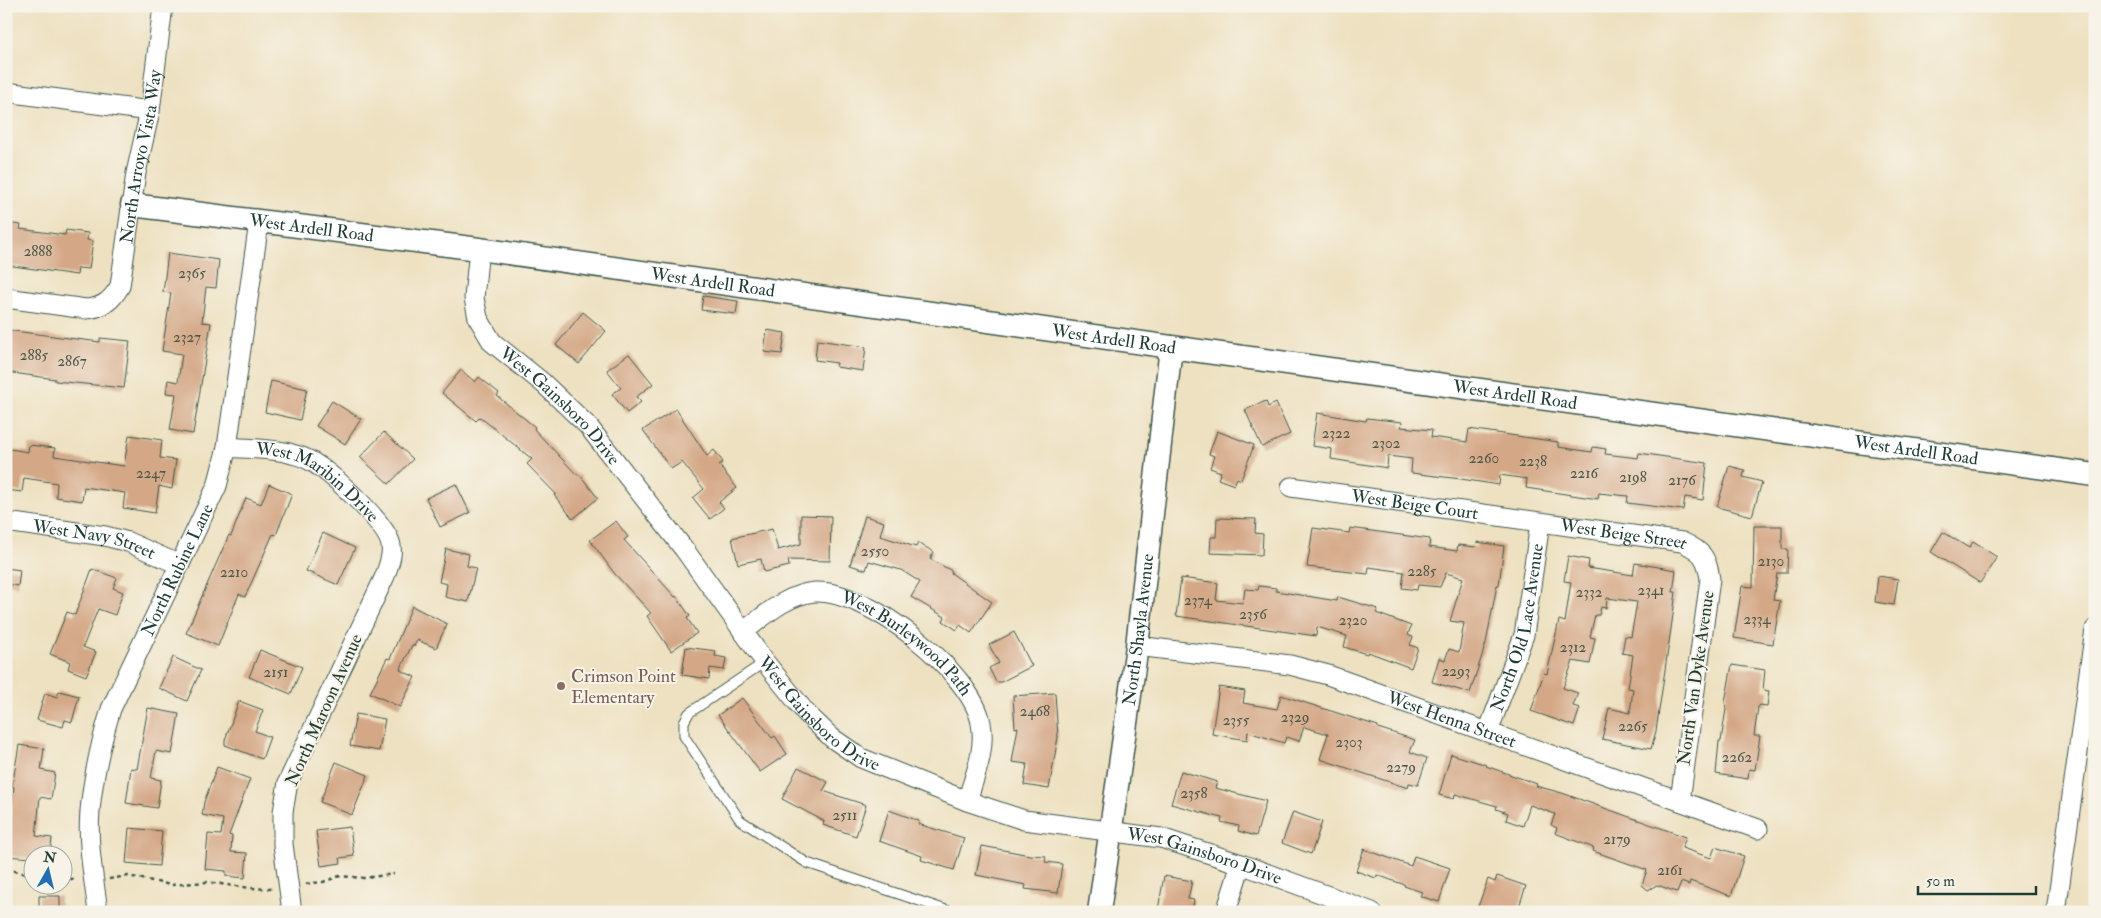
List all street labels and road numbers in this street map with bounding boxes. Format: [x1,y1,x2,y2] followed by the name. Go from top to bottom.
[115,67,167,245] street label: North Arroyo Vista Way
[247,208,375,247] street label: West Ardell Road
[648,262,777,302] street label: West Ardell Road
[1049,319,1178,359] street label: West Ardell Road
[494,341,626,470] street label: West Gainsboro Drive
[1450,375,1579,415] street label: West Ardell Road
[1852,430,1980,470] street label: West Ardell Road
[254,437,385,527] street label: West Maribin Drive
[1349,484,1480,525] street label: West Beige Court
[136,500,219,640] street label: North Rubine Lane
[1558,513,1692,555] street label: West Beige Street
[30,514,159,564] street label: West Navy Street
[1485,542,1548,715] street label: North Old Lace Avenue
[1117,552,1159,707] street label: North Shayla Avenue
[837,585,978,701] street label: West Burleywood Path
[1672,589,1720,767] street label: North Van Dyke Avenue
[280,630,368,790] street label: North Maroon Avenue
[753,650,884,776] street label: West Gainsboro Drive
[1383,685,1520,753] street label: West Henna Street
[1125,822,1285,890] street label: West Gainsboro Drive

